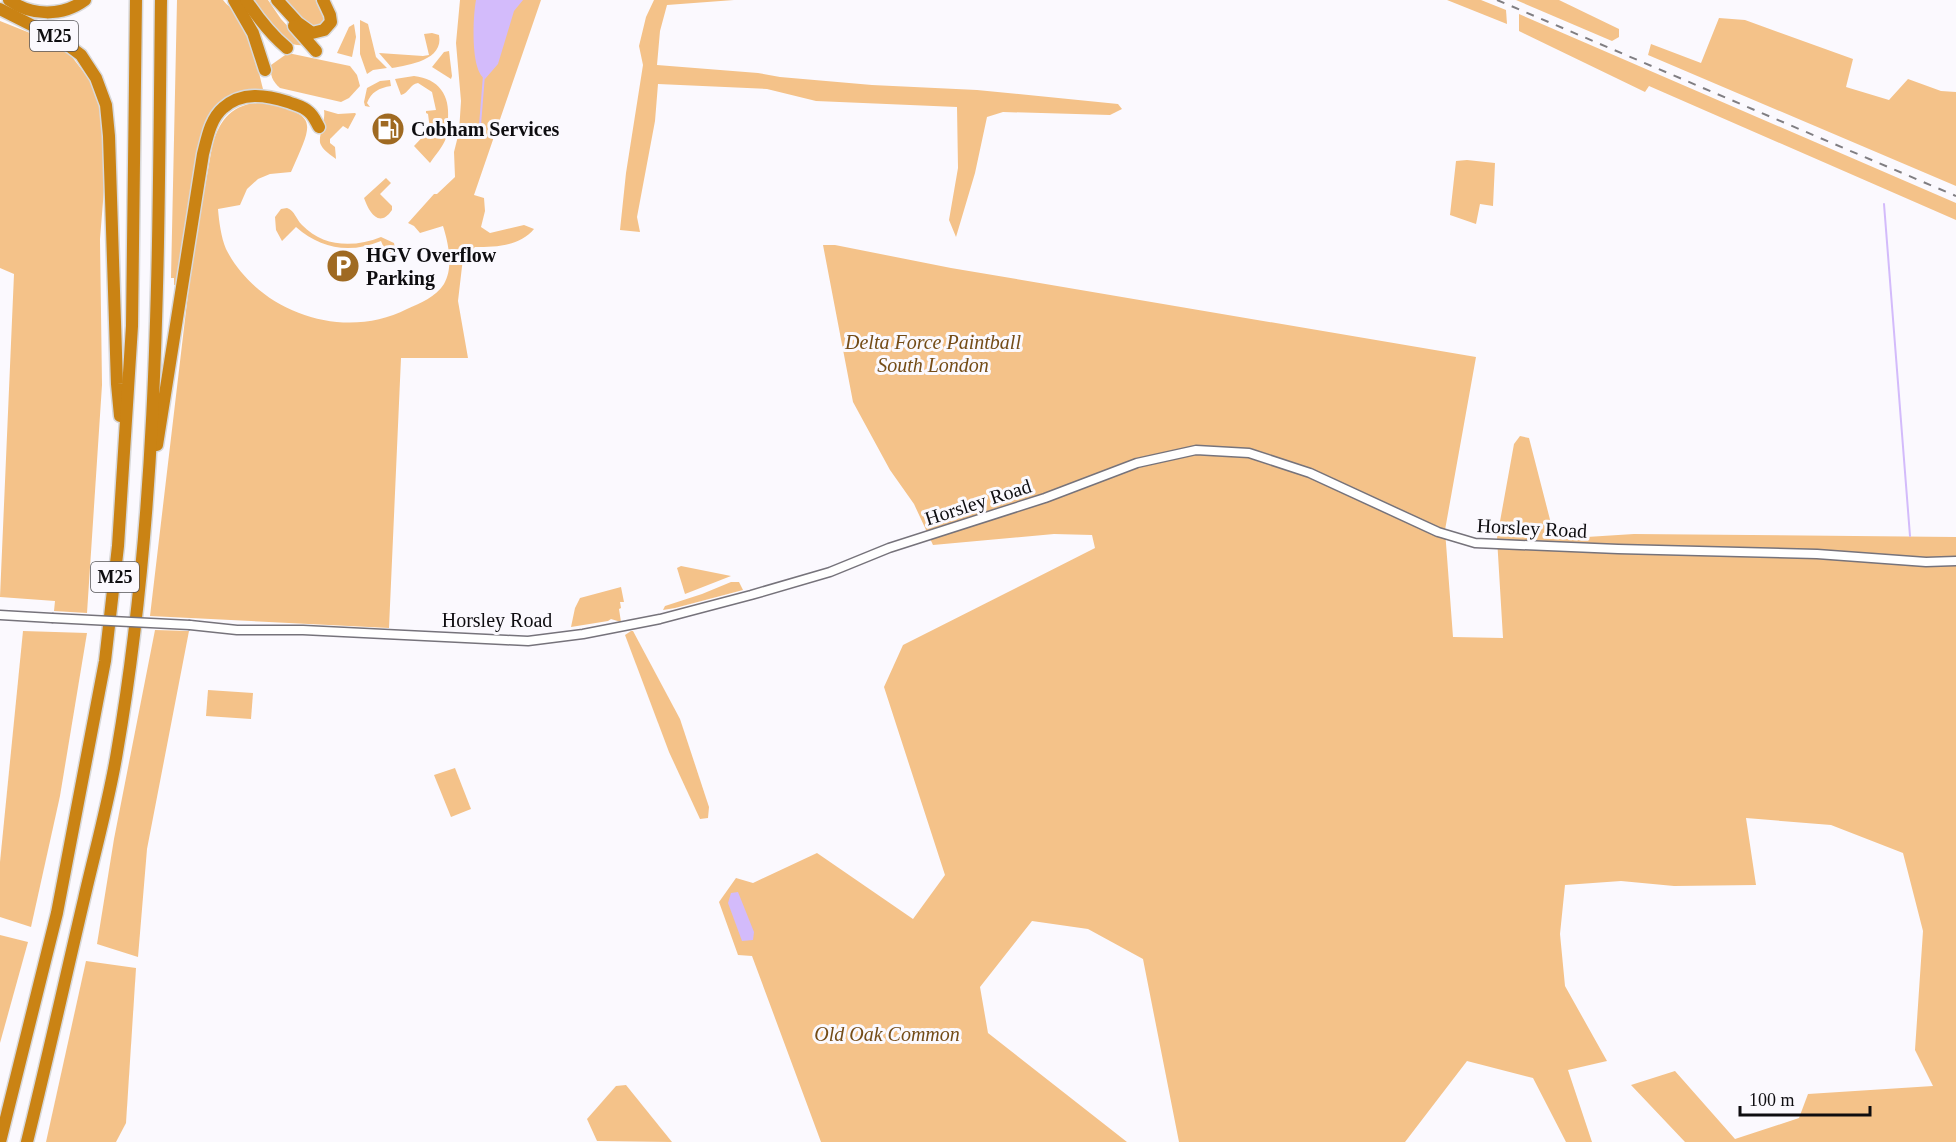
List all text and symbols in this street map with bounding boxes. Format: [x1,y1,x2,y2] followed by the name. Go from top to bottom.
[30,21,78,51] road number: M25
[370,111,406,147] fuel station icon: Cobham Services
[411,118,560,140] place label: Cobham Services
[366,244,497,290] place label: HGV Overflow Parking
[325,248,361,284] parking icon: HGV Overflow Parking
[844,331,1021,376] park label: Delta Force Paintball South London
[922,474,1034,530] street label: Horsley Road
[1476,514,1588,543] street label: Horsley Road
[91,562,139,592] road number: M25
[442,609,552,632] street label: Horsley Road
[814,1023,960,1045] park label: Old Oak Common
[1740,1079,1870,1117] scale bar
[1749,1090,1795,1110] text: 100 m

